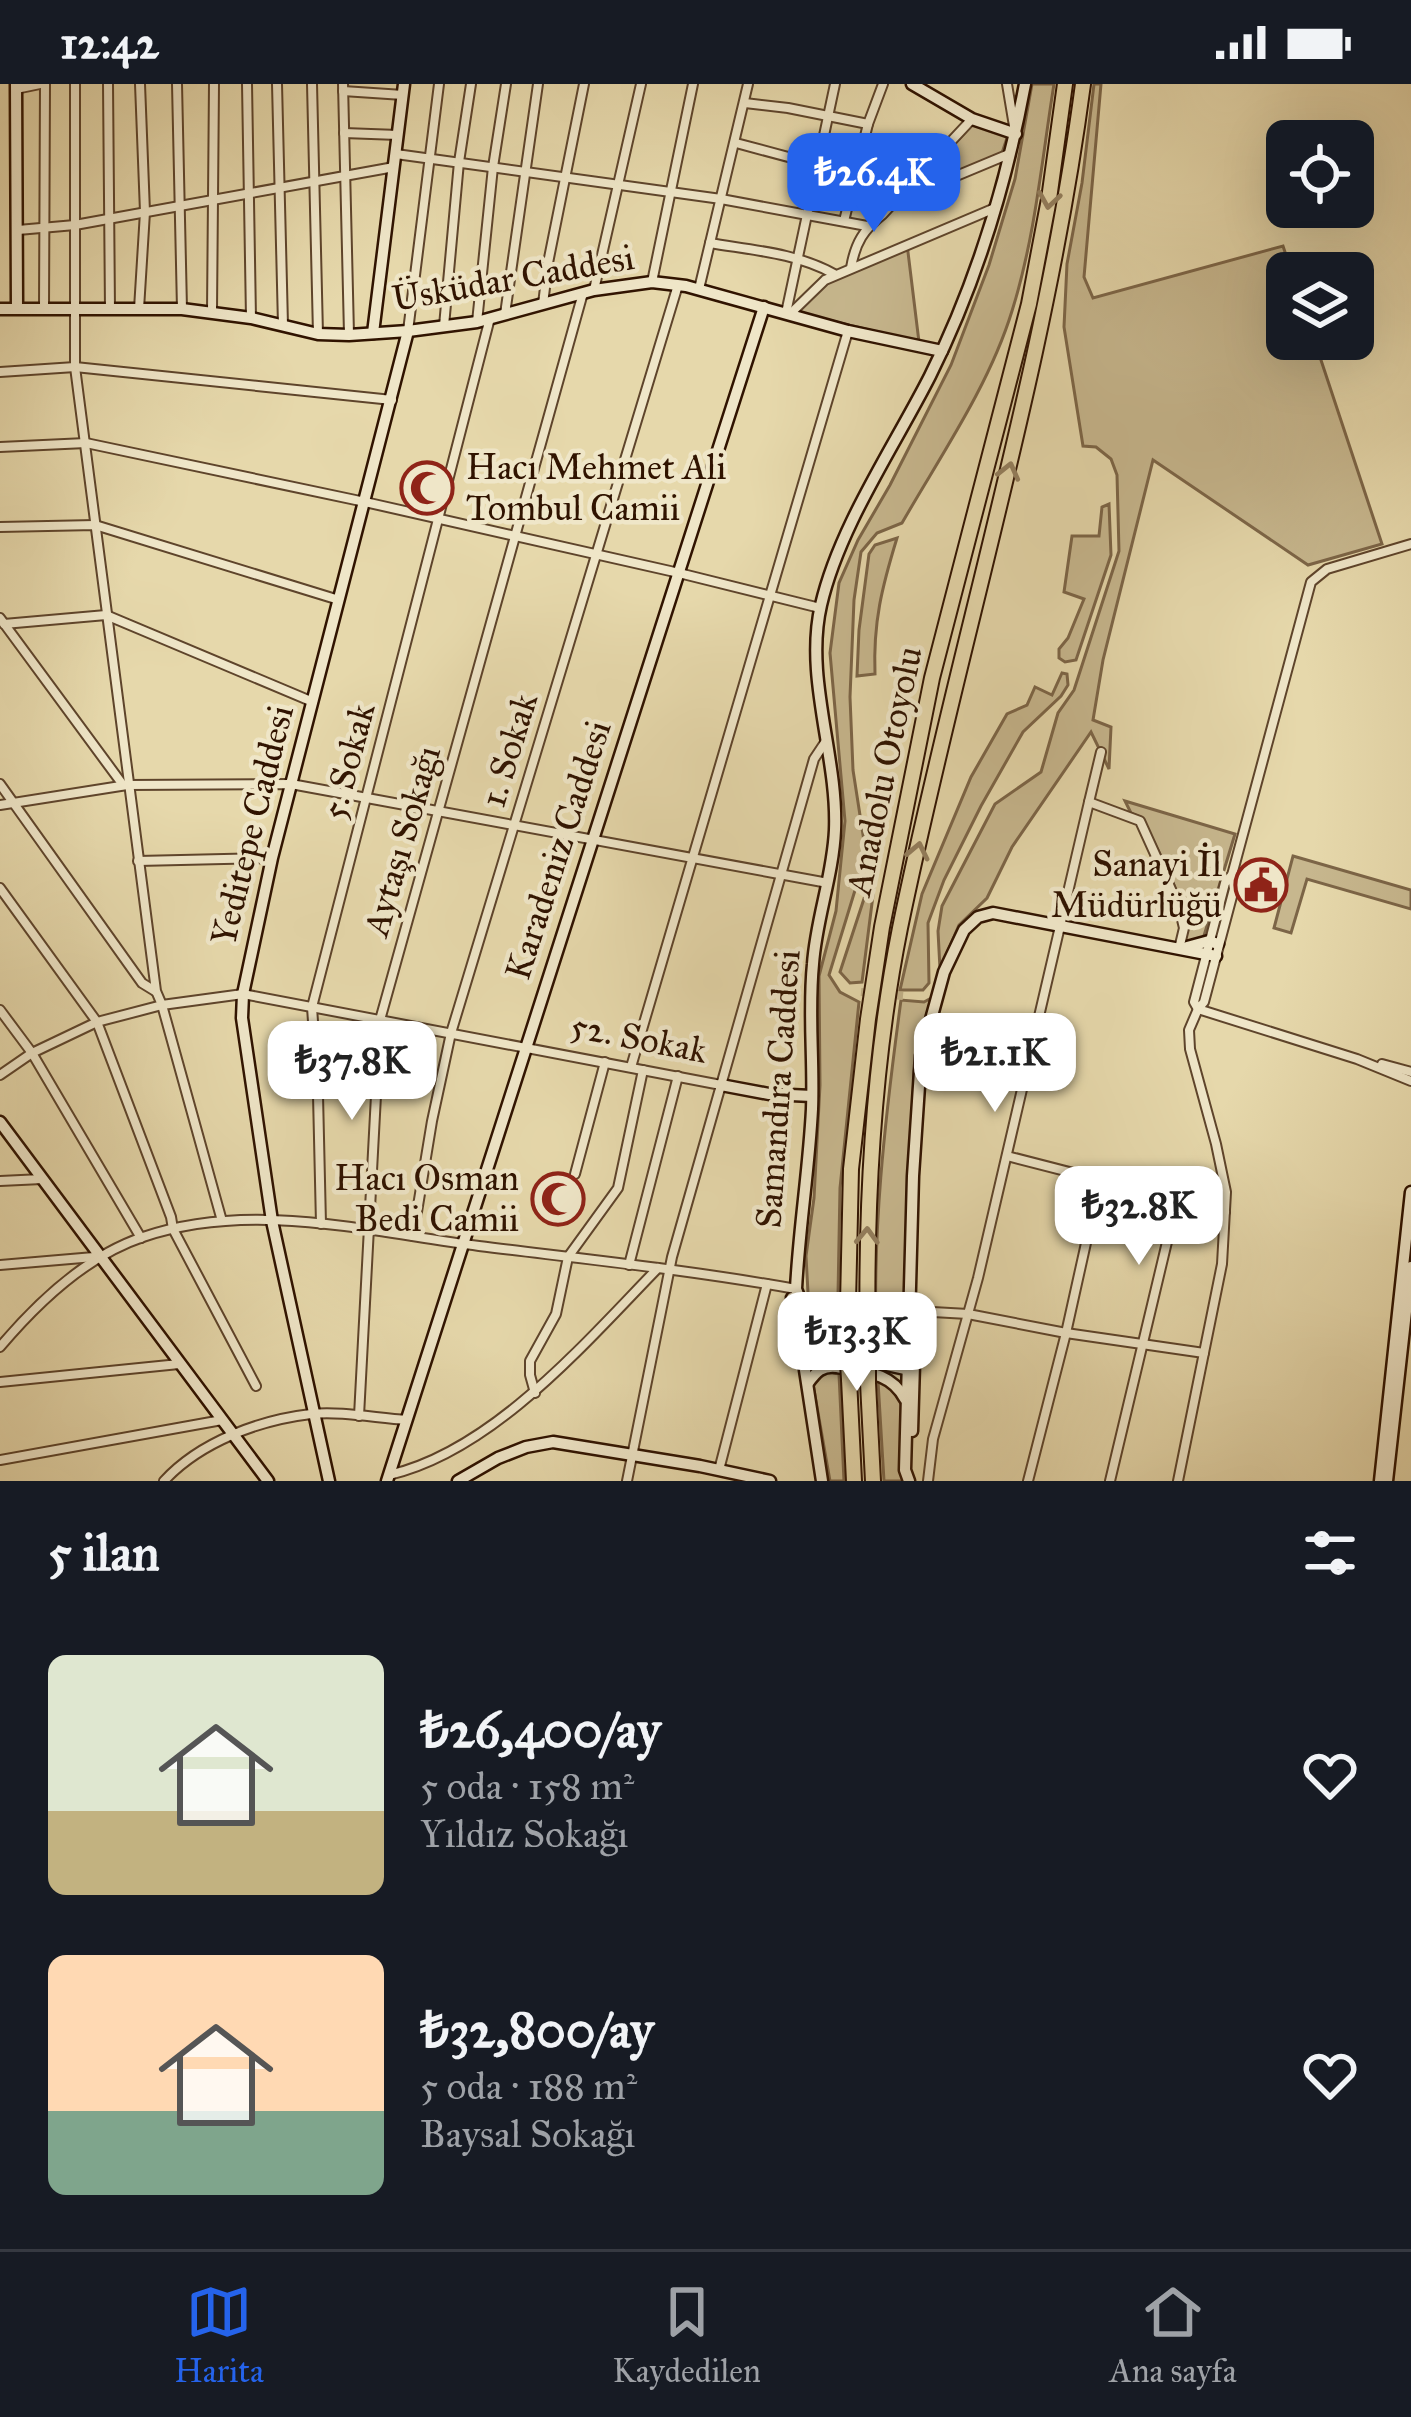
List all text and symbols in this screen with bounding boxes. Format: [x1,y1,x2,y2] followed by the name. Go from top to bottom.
[60,15,159,70] text: 12:42
[1266,120,1374,360] map controls
[1266,120,1374,228] button: locate
[776,133,972,235] pin: ₺26.4K
[814,148,934,196] text: ₺26.4K
[1037,190,1062,210] one-way arrow
[389,235,638,321] street label: Üsküdar Caddesi
[1266,252,1374,360] button: layers
[466,445,726,530] place label: Hacı Mehmet Ali Tombul Camii
[399,460,455,516] mosque icon: Hacı Mehmet Ali Tombul Camii
[995,462,1020,482] one-way arrow
[836,642,932,902] street label: Anadolu Otoyolu
[471,687,547,812] street label: 1. Sokak
[311,698,385,824] street label: 5. Sokak
[201,700,303,950] street label: Yeditepe Caddesi
[495,715,621,985] street label: Karadeniz Caddesi
[353,741,450,943] street label: Aytaşı Sokağı
[905,841,930,861] one-way arrow
[1051,842,1222,927] place label: Sanayi İl Müdürlüğü
[1233,857,1289,913] public building icon: Sanayi İl Müdürlüğü
[746,948,810,1230] street label: Samandıra Caddesi
[567,1003,711,1073] street label: 52. Sokak
[897,1013,1093,1115] pin: ₺21.1K
[254,1021,450,1123] pin: ₺37.8K
[941,1028,1049,1076] text: ₺21.1K
[295,1036,409,1084] text: ₺37.8K
[334,1156,519,1241] place label: Hacı Osman Bedi Camii
[1041,1166,1237,1268] pin: ₺32.8K
[530,1171,586,1227] mosque icon: Hacı Osman Bedi Camii
[1082,1181,1196,1229] text: ₺32.8K
[854,1226,880,1245] one-way arrow
[759,1292,955,1394] pin: ₺13.3K
[805,1307,909,1355] text: ₺13.3K
[1297,1520,1363,1586] icon: filters
[48,1522,160,1584] text: 5 ilan
[420,1699,661,1761] text: ₺26,400/ay
[144,1703,288,1847] icon: home
[1297,1742,1363,1808] icon: heart
[420,1762,634,1810] text: 5 oda · 158 m²
[420,1810,628,1858] text: Yıldız Sokağı
[420,1999,654,2061] text: ₺32,800/ay
[144,2003,288,2147] icon: home
[1297,2042,1363,2108] icon: heart
[420,2062,637,2110] text: 5 oda · 188 m²
[420,2110,635,2158] text: Baysal Sokağı
[174,2279,264,2391] tab: Harita
[612,2279,761,2391] tab: Kaydedilen
[1109,2279,1237,2391] tab: Ana sayfa

